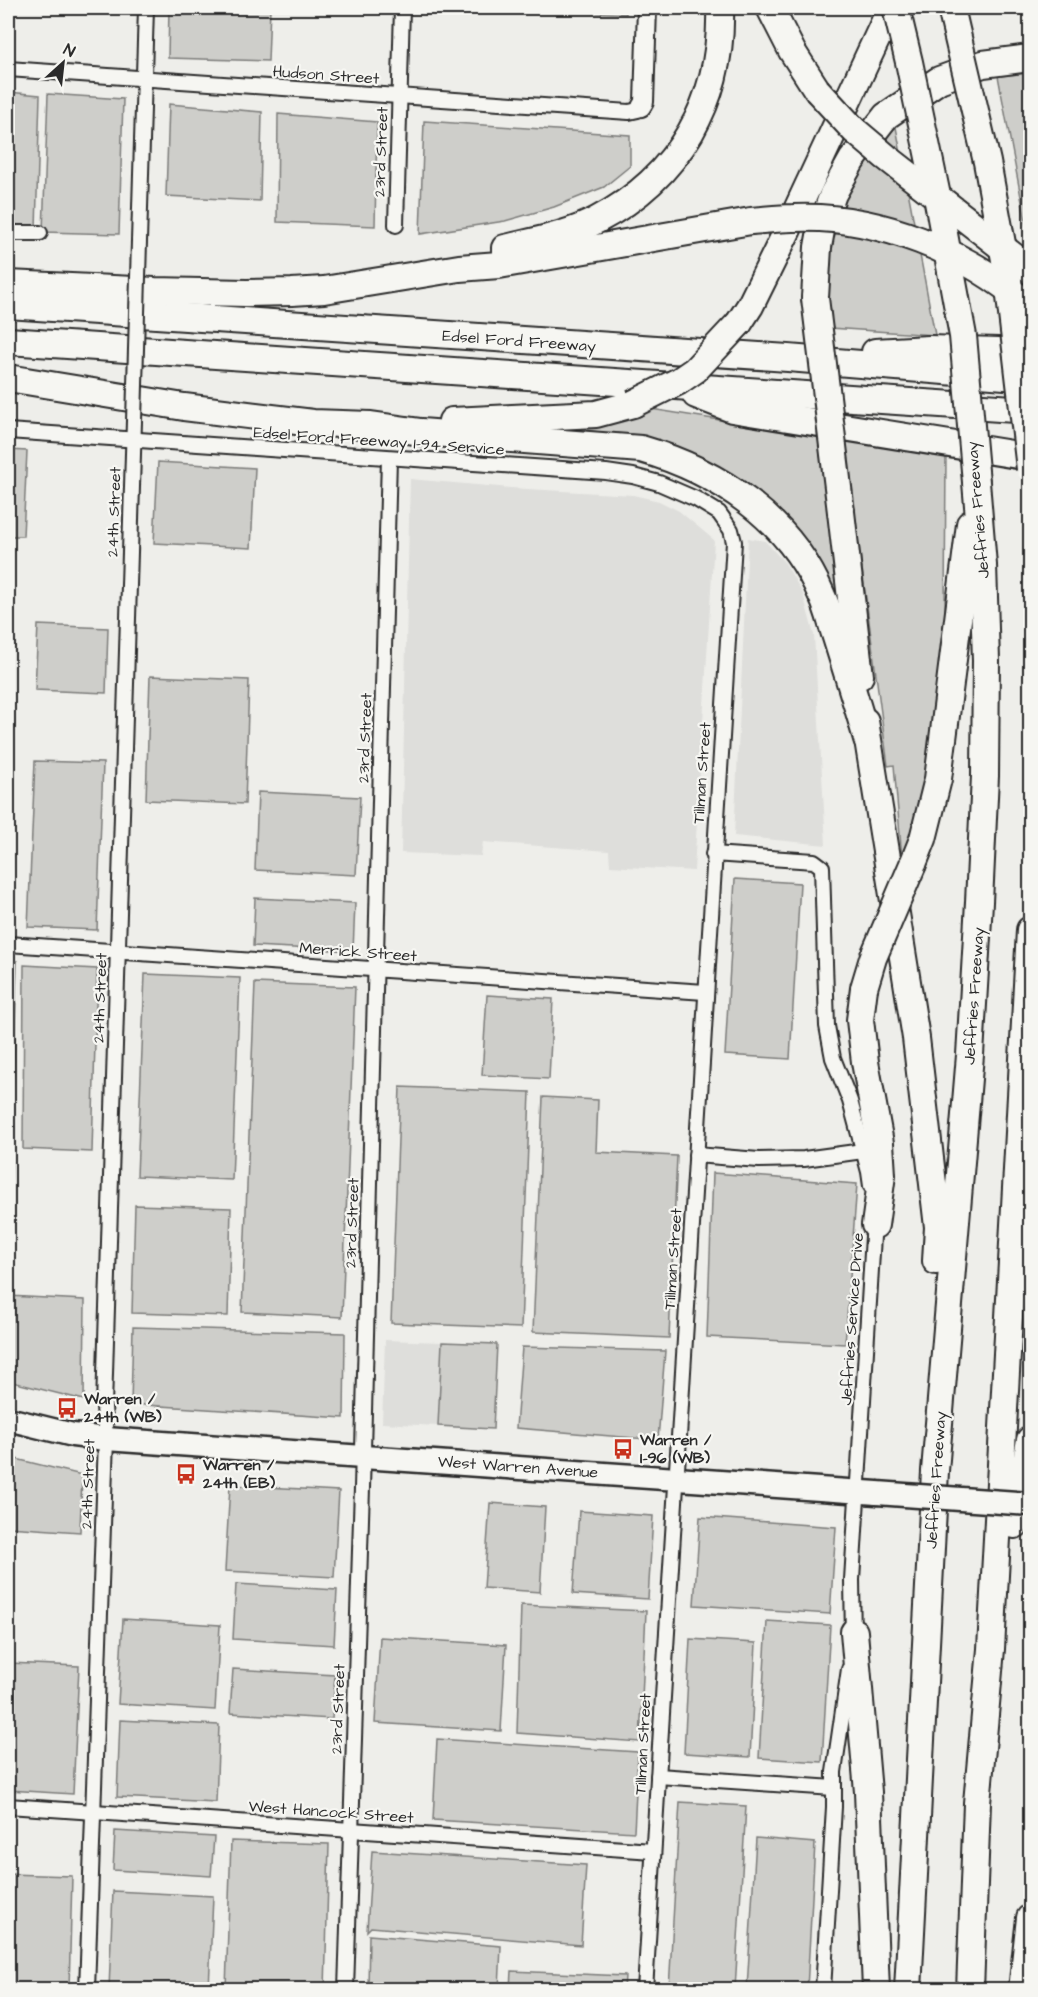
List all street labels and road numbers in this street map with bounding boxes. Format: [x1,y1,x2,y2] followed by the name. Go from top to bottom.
[272,60,381,90] street label: Hudson Street
[368,106,394,197] street label: 23rd Street
[441,325,597,358] street label: Edsel Ford Freeway
[253,421,505,462] street label: Edsel Ford Freeway I-94 Service
[961,440,996,579] street label: Jeffries Freeway
[101,466,127,557] street label: 24th Street
[352,692,378,783] street label: 23rd Street
[687,721,717,825] street label: Tillman Street
[958,926,991,1065] street label: Jeffries Freeway
[299,937,418,967] street label: Merrick Street
[87,952,113,1043] street label: 24th Street
[339,1177,365,1268] street label: 23rd Street
[658,1207,688,1311] street label: Tillman Street
[835,1232,869,1406] street label: Jeffries Service Drive
[920,1410,953,1549] street label: Jeffries Freeway
[75,1438,101,1529] street label: 24th Street
[437,1450,599,1484] street label: West Warren Avenue
[325,1663,351,1754] street label: 23rd Street
[629,1692,657,1795] street label: Tillman Street
[248,1795,415,1829] street label: West Hancock Street

